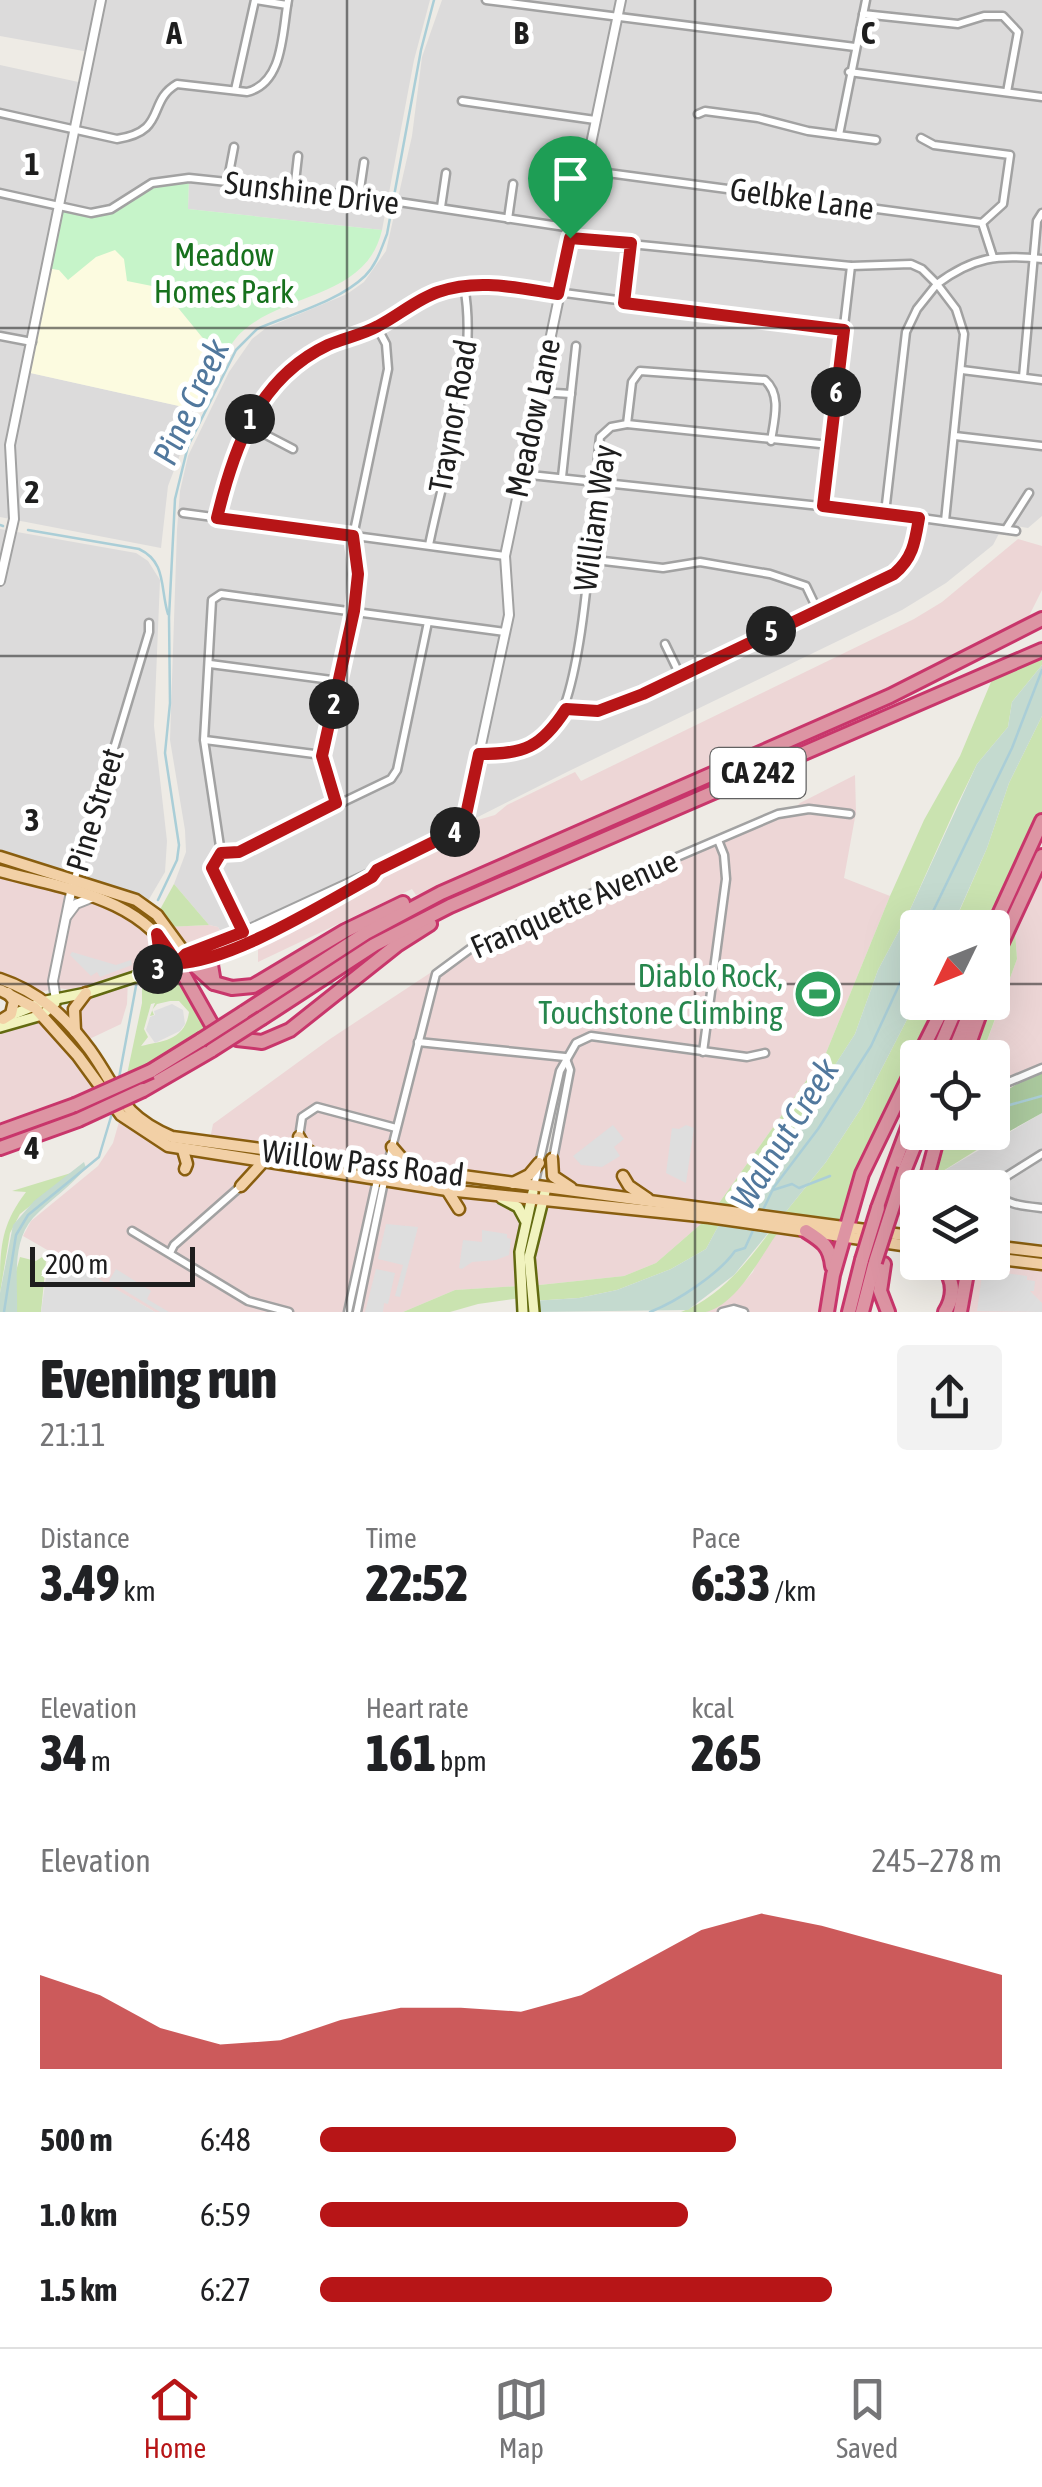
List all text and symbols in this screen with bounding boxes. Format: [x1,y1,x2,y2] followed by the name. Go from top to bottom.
[165,14,182,51] text: A
[513,14,529,51] text: B
[861,14,876,51] text: C
[528,136,613,239] pin
[24,145,40,182] text: 1
[543,151,598,206] icon: arrive
[223,163,401,222] street label: Sunshine Drive
[728,170,876,227] street label: Gelbke Lane
[154,236,294,310] park label: Meadow Homes Park
[144,332,237,471] water label: Pine Creek
[498,335,567,501] street label: Meadow Lane
[421,337,484,495] street label: Traynor Road
[811,367,861,417] pin: 6
[829,376,843,408] text: 6
[225,394,275,444] pin: 1
[243,403,257,435] text: 1
[566,442,623,594] street label: William Way
[24,473,40,510] text: 2
[746,606,796,656] pin: 5
[764,615,778,647] text: 5
[309,679,359,729] pin: 2
[327,688,341,720] text: 2
[58,744,131,876] street label: Pine Street
[710,748,806,798] road number: CA 242
[24,801,40,838] text: 3
[430,807,480,857] pin: 4
[448,816,462,848] text: 4
[465,841,683,966] street label: Franquette Avenue
[900,910,1010,1020] north arrow
[900,910,1010,1280] map controls
[133,944,183,994] pin: 3
[151,953,165,985] text: 3
[538,957,783,1031] place label: Diablo Rock, Touchstone Climbing
[792,968,844,1020] sports icon: Diablo Rock, Touchstone Climbing
[900,1040,1010,1150] button: locate
[722,1050,847,1216] water label: Walnut Creek
[23,1129,40,1166] text: 4
[260,1132,466,1193] street label: Willow Pass Road
[900,1170,1010,1280] button: layers
[30,1242,195,1286] scale bar
[45,1248,108,1280] text: 200 m
[897,1345,1002,1450] button: share
[40,1347,277,1410] text: Evening run
[40,1416,106,1453] text: 21:11
[40,1522,130,1554] text: Distance
[366,1522,417,1554] text: Time
[691,1522,741,1554] text: Pace
[40,1554,119,1612] text: 3.49
[366,1554,469,1612] text: 22:52
[691,1554,771,1612] text: 6:33
[119,1575,156,1607] text: km
[771,1575,817,1607] text: /km
[40,1692,137,1724] text: Elevation
[366,1692,469,1724] text: Heart rate
[691,1692,734,1724] text: kcal
[40,1724,87,1782] text: 34
[366,1724,436,1782] text: 161
[691,1724,762,1782] text: 265
[87,1745,111,1777] text: m
[436,1745,487,1777] text: bpm
[40,1842,151,1879] text: Elevation
[872,1842,1002,1879] text: 245–278 m
[40,2121,113,2158] text: 500 m
[200,2121,251,2158] text: 6:48
[40,2196,117,2233] text: 1.0 km
[200,2196,251,2233] text: 6:59
[40,2271,117,2308] text: 1.5 km
[200,2271,251,2308] text: 6:27
[144,2372,206,2464] tab: Home
[494,2372,549,2464] tab: Map
[836,2372,898,2464] tab: Saved

